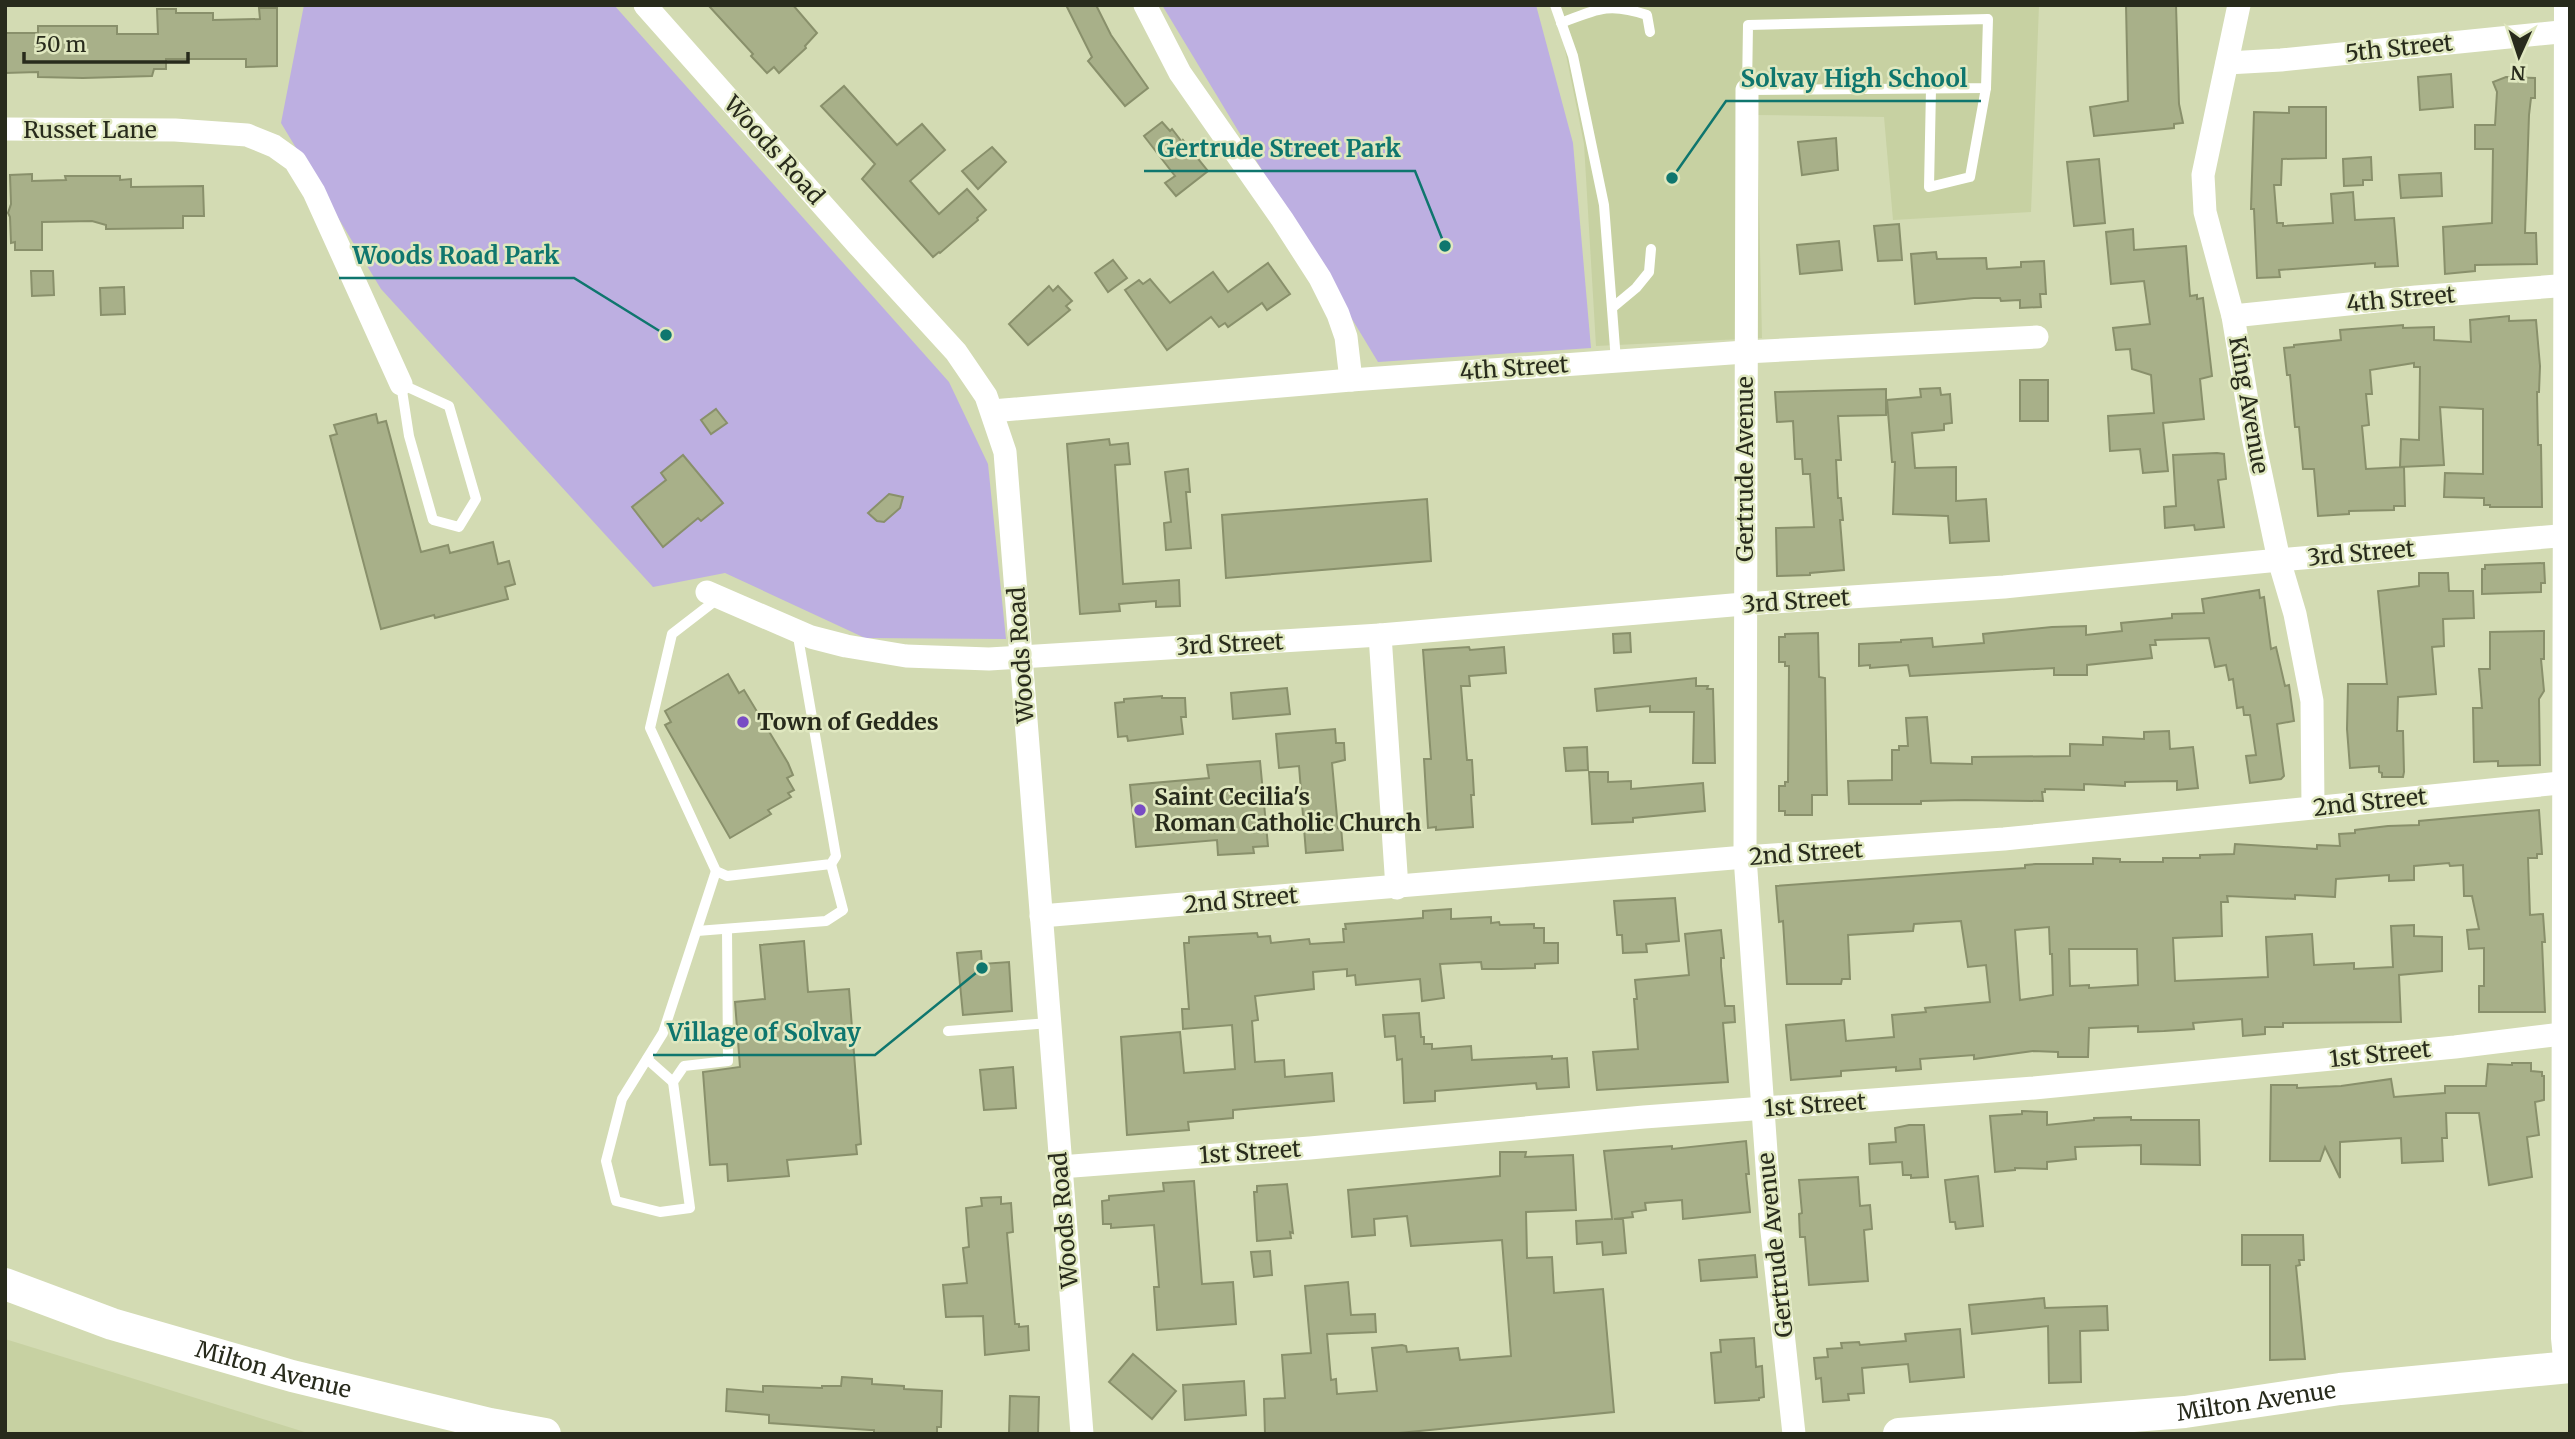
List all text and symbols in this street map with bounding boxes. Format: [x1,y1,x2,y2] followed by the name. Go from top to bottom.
[24,21,189,65] scale bar
[2484,21,2554,91] north arrow
[2344,27,2454,68] street label: 5th Street
[35,31,86,58] text: 50 m
[1726,56,1981,101] callout: Solvay High School
[2510,61,2526,85] text: N
[1740,63,1968,94] text: Solvay High School
[717,89,831,210] street label: Woods Road
[23,115,157,144] street label: Russet Lane
[1144,126,1415,171] callout: Gertrude Street Park
[1157,133,1401,164] text: Gertrude Street Park
[339,233,574,278] callout: Woods Road Park
[352,240,560,271] text: Woods Road Park
[2345,279,2457,318] street label: 4th Street
[2223,334,2276,476] street label: King Avenue
[1459,349,1569,386] street label: 4th Street
[1730,376,1759,562] street label: Gertrude Avenue
[2306,533,2416,572] street label: 3rd Street
[1741,582,1851,619] street label: 3rd Street
[1001,586,1040,725] street label: Woods Road
[1176,626,1284,661] street label: 3rd Street
[757,707,939,736] place label: Town of Geddes
[735,714,751,730] marker: Town of Geddes
[2312,781,2428,822] street label: 2nd Street
[1154,782,1421,837] place label: Saint Cecilia's Roman Catholic Church
[1132,802,1148,818] marker: Saint Cecilia's Roman Catholic Church
[1748,834,1864,871] street label: 2nd Street
[1183,880,1299,919] street label: 2nd Street
[653,1010,875,1055] callout: Village of Solvay
[666,1017,862,1048] text: Village of Solvay
[2328,1034,2432,1073] street label: 1st Street
[1763,1086,1867,1123] street label: 1st Street
[1198,1133,1302,1170] street label: 1st Street
[1043,1151,1084,1290] street label: Woods Road
[1750,1151,1799,1339] street label: Gertrude Avenue
[192,1334,354,1404] street label: Milton Avenue
[2175,1375,2338,1427] street label: Milton Avenue

